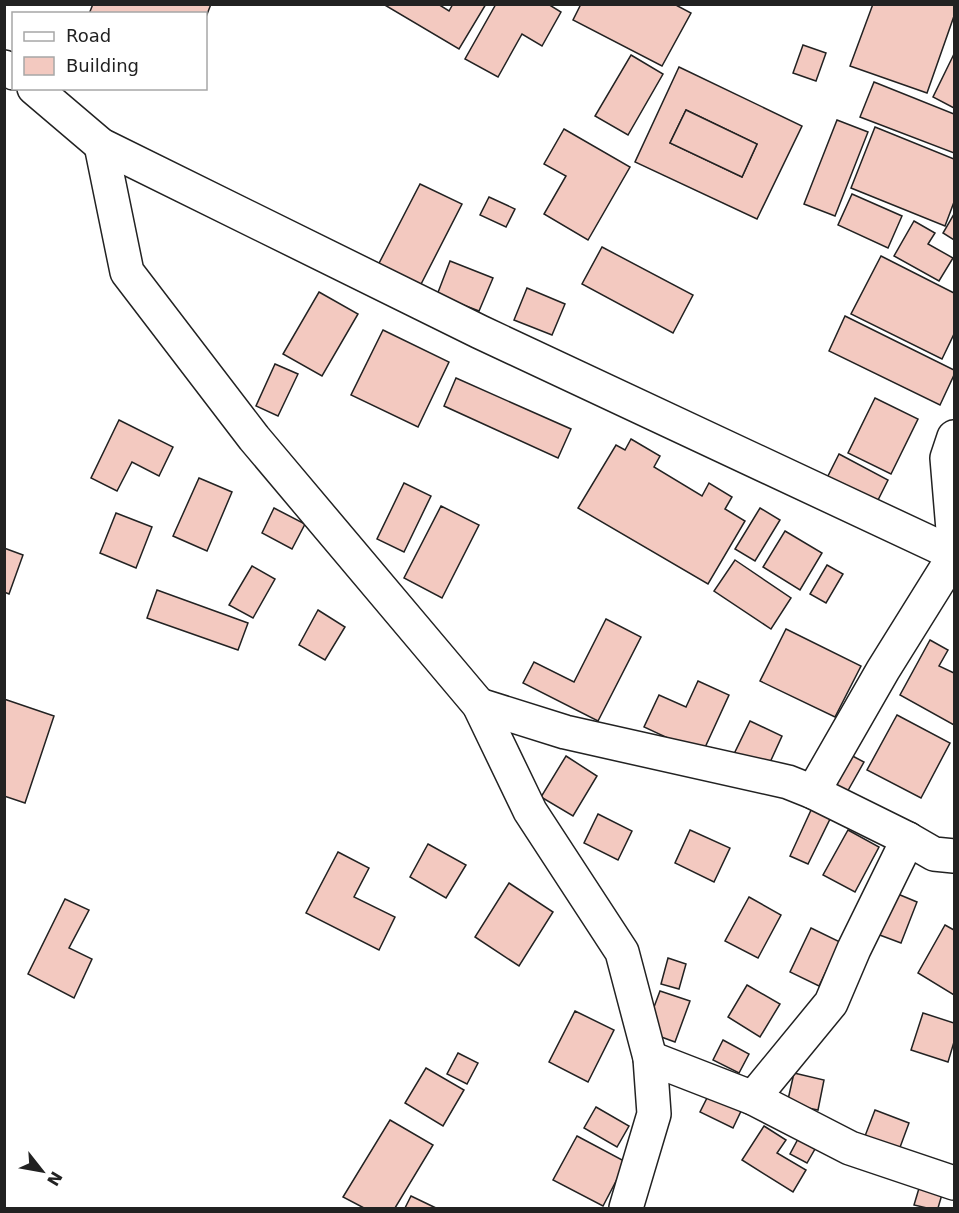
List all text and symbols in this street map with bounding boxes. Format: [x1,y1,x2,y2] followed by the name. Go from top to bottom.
[12,12,207,90] legend
[66,25,111,46] text: Road
[66,55,139,76] text: Building
[12,1141,72,1201] north arrow
[43,1168,66,1189] text: N

